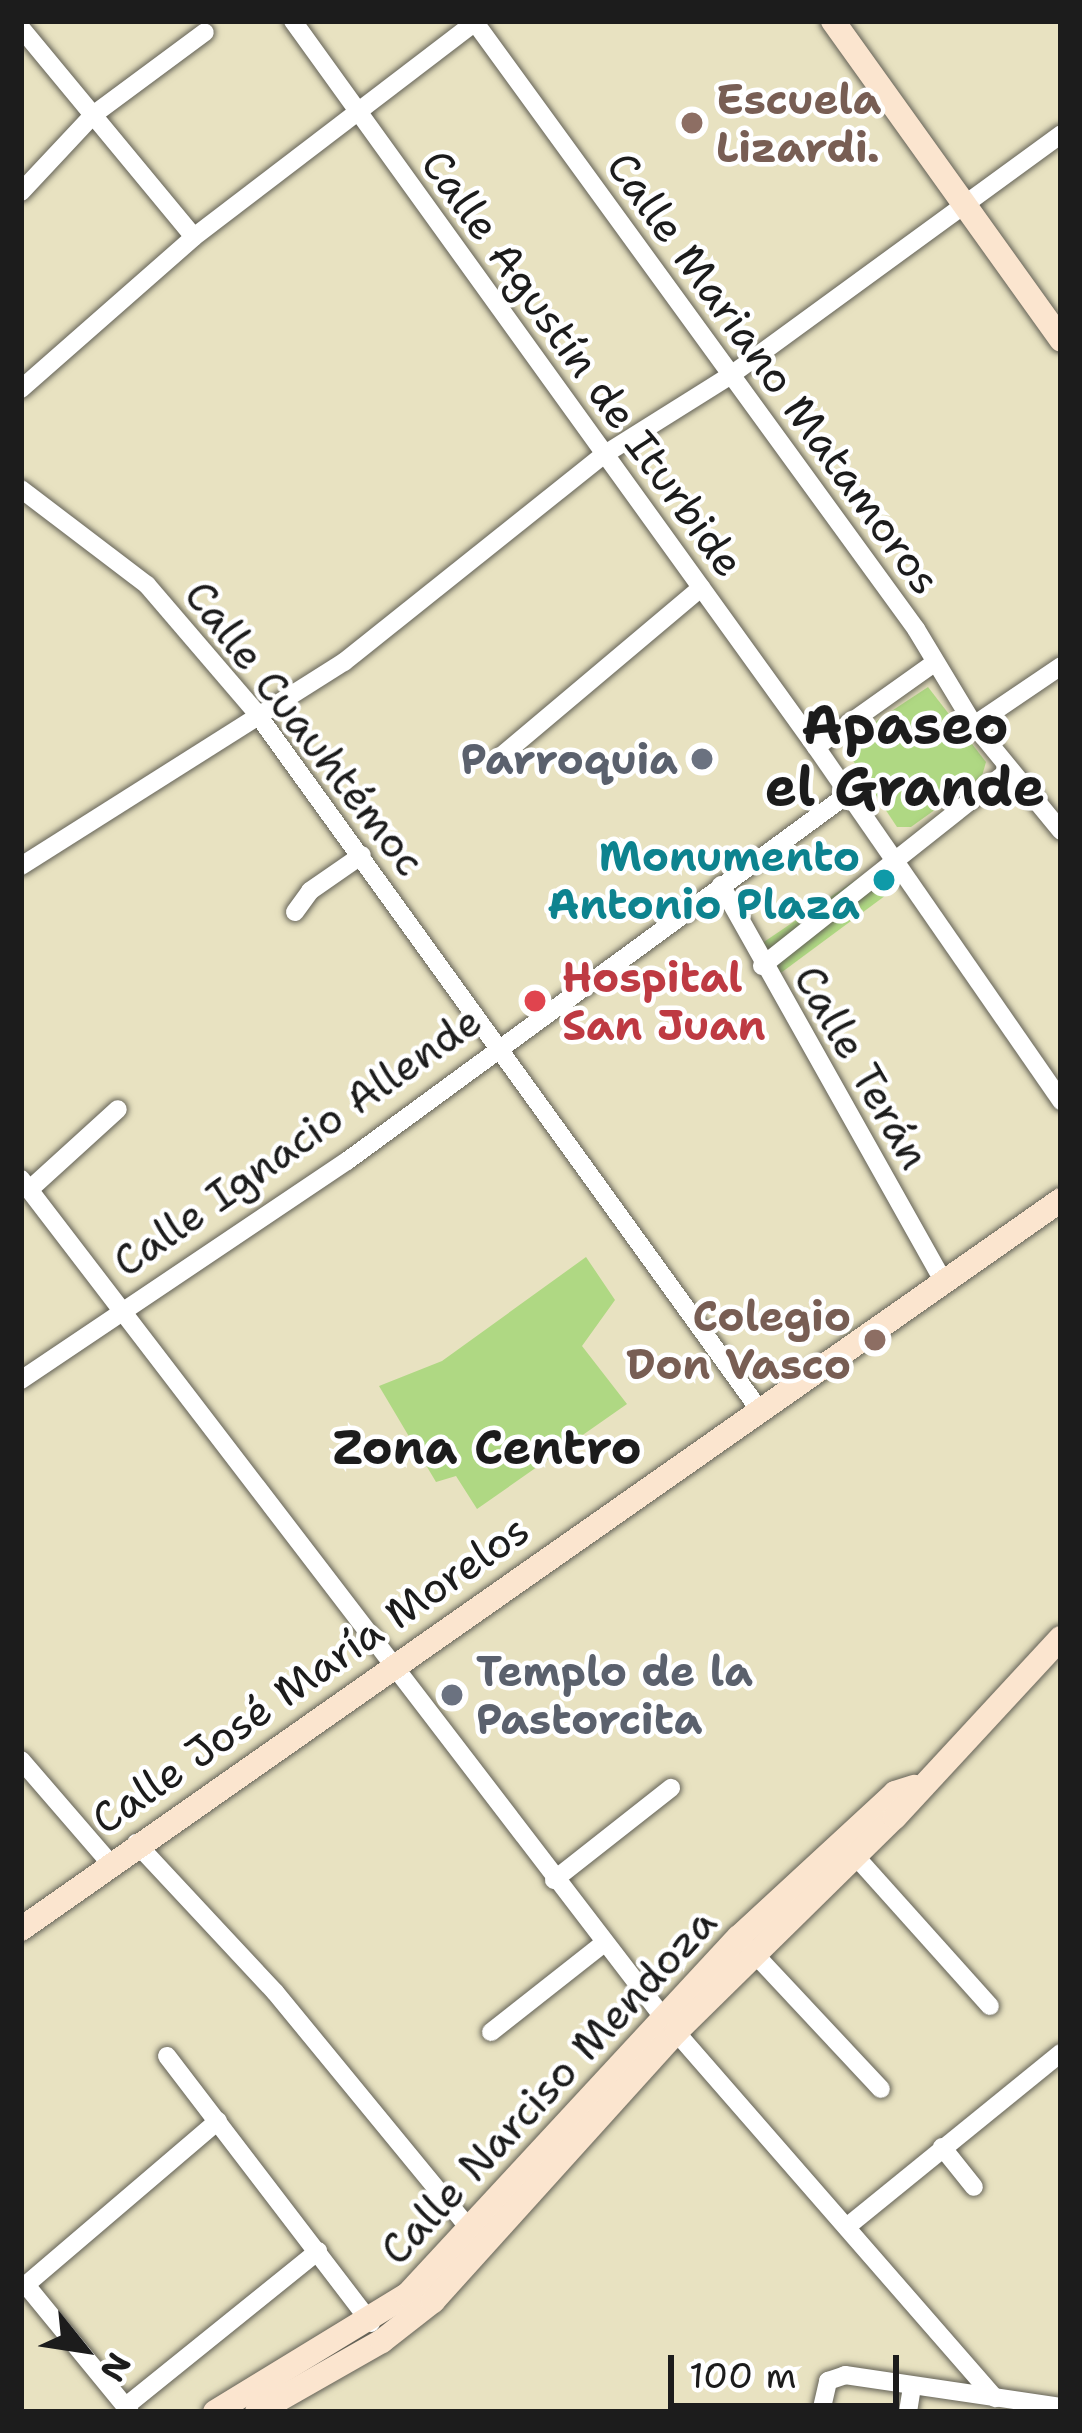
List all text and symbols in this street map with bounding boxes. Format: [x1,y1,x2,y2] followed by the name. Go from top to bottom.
[716,74,882,172] place label: Escuela Lizardi.
[679,110,705,136] marker: Escuela Lizardi.
[411,140,755,586] street label: Calle Agustín de Iturbide
[597,142,951,604] street label: Calle Mariano Matamoros
[174,570,436,886] street label: Calle Cuauhtémoc
[765,692,1045,819] district label: Apaseo el Grande
[460,734,678,784] place label: Parroquia
[689,746,715,772] marker: Parroquia
[547,831,860,930] place label: Monumento Antonio Plaza
[871,867,897,893] marker: Monumento Antonio Plaza
[562,952,766,1050] place label: Hospital San Juan
[783,956,941,1178] street label: Calle Terán
[519,985,551,1017] marker: Hospital San Juan
[103,995,491,1287] street label: Calle Ignacio Allende
[626,1291,851,1390] place label: Colegio Don Vasco
[862,1327,888,1353] marker: Colegio Don Vasco
[332,1419,642,1477] district label: Zona Centro
[82,1504,538,1844] street label: Calle José María Morelos
[476,1646,753,1744] place label: Templo de la Pastorcita
[439,1682,465,1708] marker: Templo de la Pastorcita
[370,1897,726,2275] street label: Calle Narciso Mendoza
[24,2289,144,2409] north arrow
[674,2331,905,2405] scale bar
[90,2345,142,2390] text: N
[689,2351,797,2400] text: 100 m

